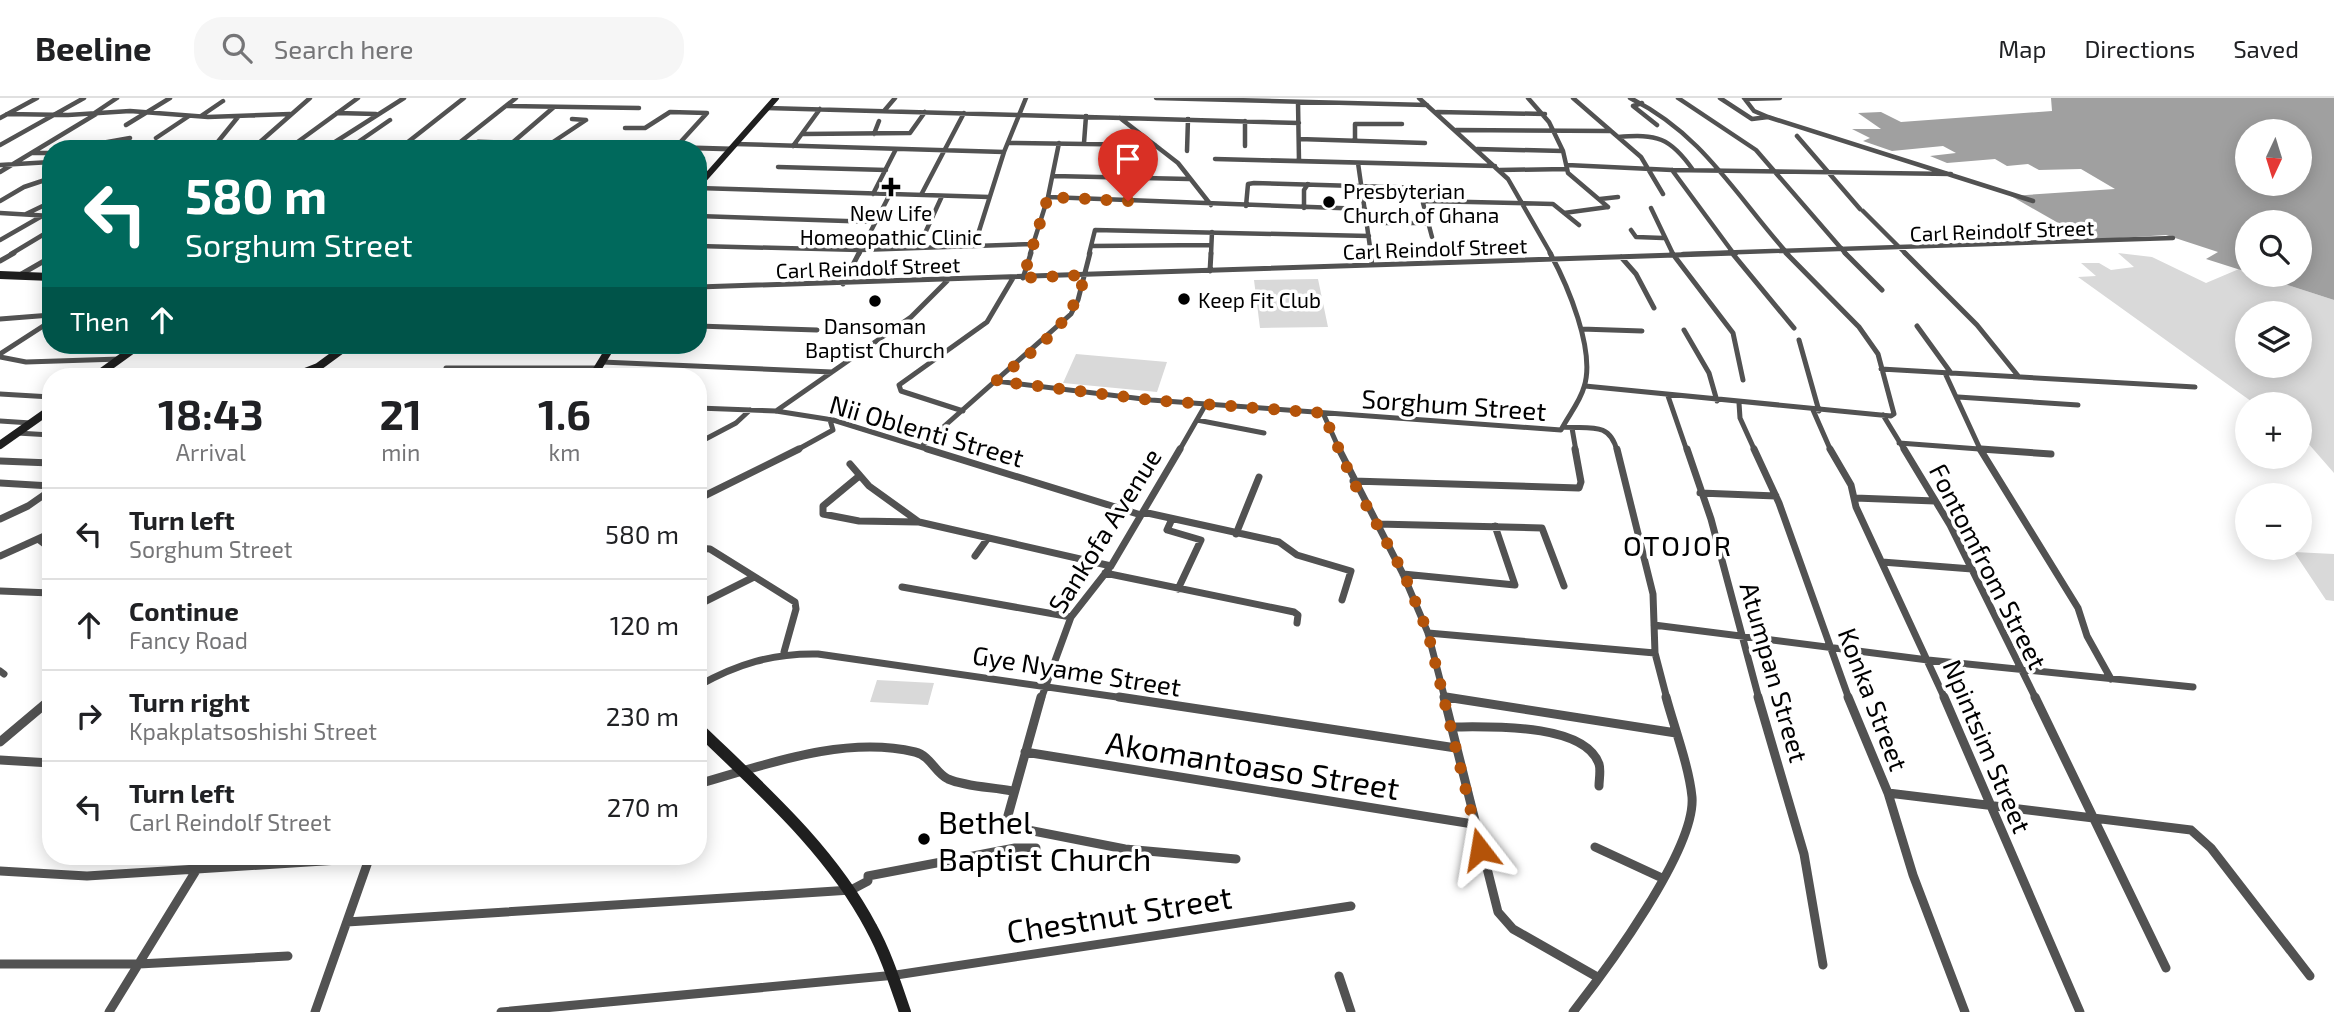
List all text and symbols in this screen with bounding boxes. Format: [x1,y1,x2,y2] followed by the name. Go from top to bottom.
[194,17,684,80] search box
[35,28,152,68] text: Beeline
[218,29,256,67] icon: search
[274,33,413,64] text: Search here
[1998,34,2046,63] text: Map
[2084,34,2195,63] text: Directions
[2233,34,2299,63] text: Saved
[2235,119,2312,196] north arrow
[2235,119,2312,560] map controls
[1098,129,1158,201] pin
[1109,140,1147,178] icon: arrive
[185,165,327,224] text: 580 m
[70,168,161,259] icon: left
[881,177,901,197] marker: New Life Homeopathic Clinic
[1343,178,1499,227] place label: Presbyterian Church of Ghana
[1321,194,1337,210] marker: Presbyterian Church of Ghana
[800,200,982,249] place label: New Life Homeopathic Clinic
[2235,210,2312,287] button: search
[1909,214,2095,246] street label: Carl Reindolf Street
[185,225,413,263] text: Sorghum Street
[1342,232,1528,264] street label: Carl Reindolf Street
[775,251,961,283] street label: Carl Reindolf Street
[1198,287,1321,312] place label: Keep Fit Club
[1176,291,1192,307] marker: Keep Fit Club
[867,293,883,309] marker: Dansoman Baptist Church
[143,301,181,339] icon: ahead
[2235,301,2312,378] button: layers
[70,305,129,336] text: Then
[805,313,945,362] place label: Dansoman Baptist Church
[1361,382,1547,426] street label: Sorghum Street
[826,387,1028,473] street label: Nii Oblenti Street
[158,388,264,438] text: 18:43
[379,388,422,438] text: 21
[538,388,591,438] text: 1.6
[2235,392,2312,469] button: +
[176,438,246,466] text: Arrival
[381,438,420,466] text: min
[549,438,580,466] text: km
[1041,442,1167,618] street label: Sankofa Avenue
[1924,458,2054,674] street label: Fontomfrom Street
[2235,483,2312,560] button: −
[129,504,235,535] text: Turn left
[70,515,108,553] icon: left
[605,518,679,549] text: 580 m
[1623,528,1733,562] district label: OTOJOR
[129,535,293,563] text: Sorghum Street
[1734,578,1816,766] street label: Atumpan Street
[129,595,239,626] text: Continue
[70,606,108,644] icon: ahead
[610,609,679,640] text: 120 m
[1833,623,1915,775] street label: Konka Street
[129,626,248,654] text: Fancy Road
[971,638,1184,702] street label: Gye Nyame Street
[1938,655,2039,837] street label: Npintsim Street
[129,686,250,717] text: Turn right
[70,697,108,735] icon: right
[606,700,679,731] text: 230 m
[129,717,377,745] text: Kpakplatsoshishi Street
[1104,722,1402,806] street label: Akomantoaso Street
[129,777,235,808] text: Turn left
[70,788,108,826] icon: left
[607,791,679,822] text: 270 m
[938,802,1151,877] place label: Bethel Baptist Church
[129,808,331,836] text: Carl Reindolf Street
[1443,812,1517,886] position arrow
[916,831,932,847] marker: Bethel Baptist Church
[1004,876,1234,950] street label: Chestnut Street

